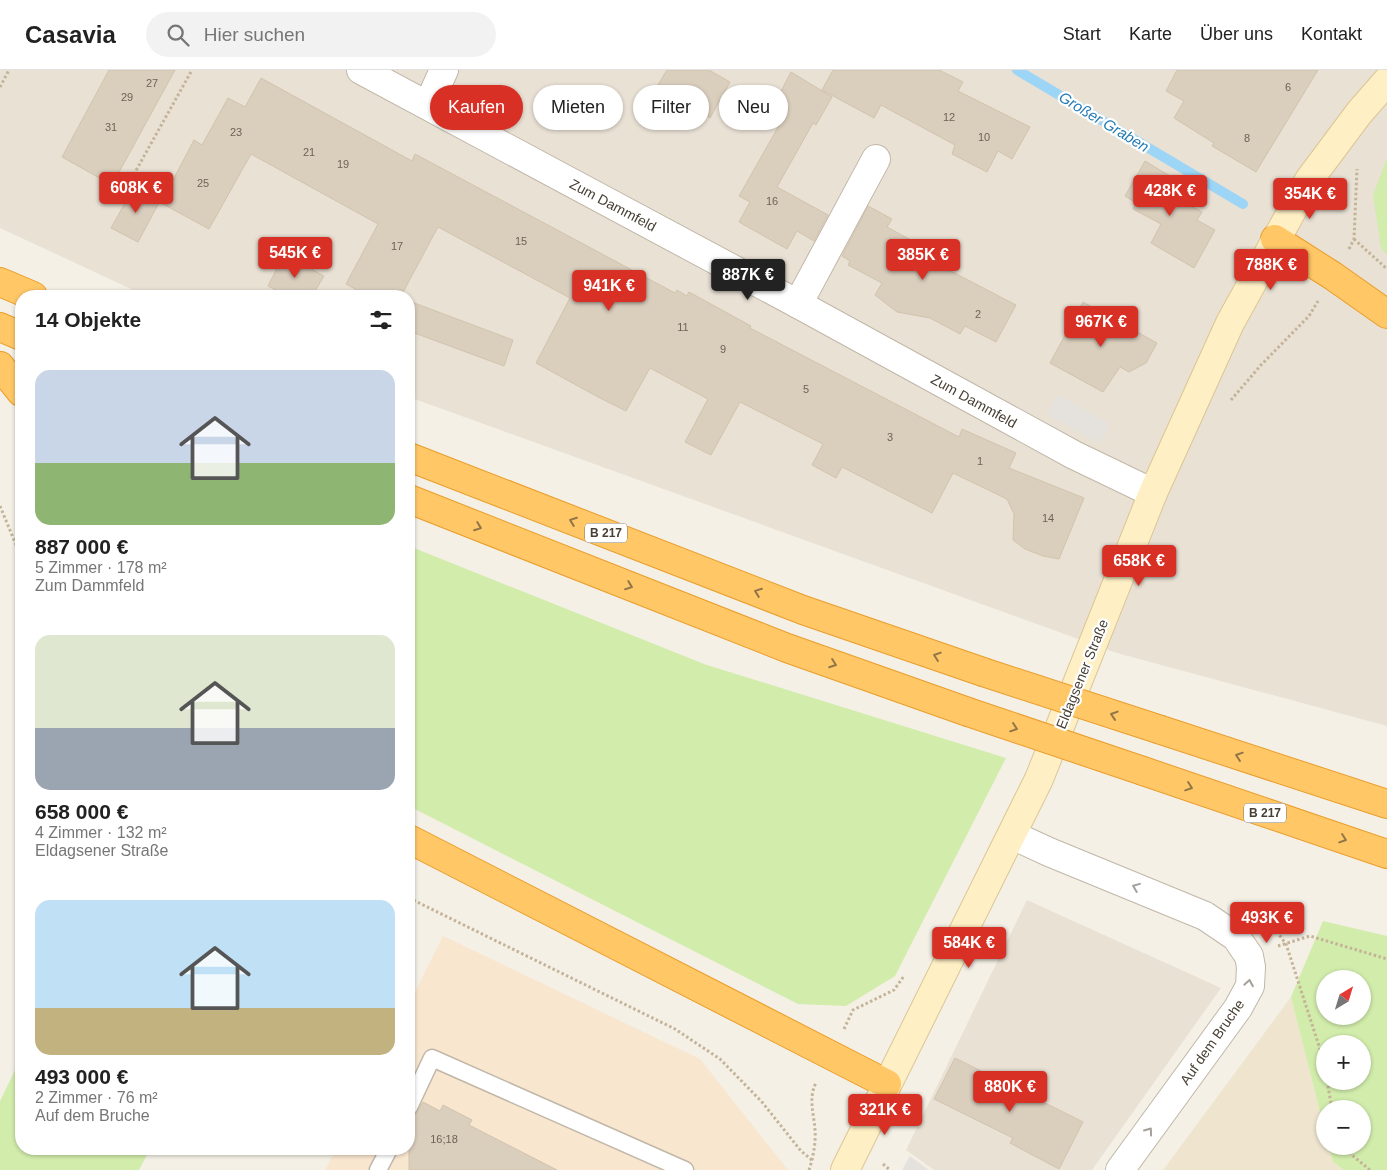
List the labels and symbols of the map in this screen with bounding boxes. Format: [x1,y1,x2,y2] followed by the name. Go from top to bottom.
[146,77,158,89] house number: 27
[1285,81,1291,93] house number: 6
[1056,88,1152,155] water label: Großer Graben
[121,91,133,103] house number: 29
[943,111,955,123] house number: 12
[105,121,117,133] house number: 31
[230,126,242,138] house number: 23
[978,131,990,143] house number: 10
[1244,132,1250,144] house number: 8
[303,146,315,158] house number: 21
[337,158,349,170] house number: 19
[95,172,177,214] pin: 608K €
[1129,174,1211,217] pin: 428K €
[567,175,659,235] street label: Zum Dammfeld
[197,177,209,189] house number: 25
[1269,178,1351,220] pin: 354K €
[766,195,778,207] house number: 16
[515,235,527,247] house number: 15
[254,236,336,279] pin: 545K €
[882,238,964,281] pin: 385K €
[391,240,403,252] house number: 17
[1230,248,1312,291] pin: 788K €
[707,258,789,301] pin: 887K €
[568,270,650,312] pin: 941K €
[1060,306,1142,348] pin: 967K €
[975,308,981,320] house number: 2
[677,321,689,333] house number: 11
[720,343,726,355] house number: 9
[928,371,1020,431] street label: Zum Dammfeld
[803,383,809,395] house number: 5
[887,431,893,443] house number: 3
[977,455,983,467] house number: 1
[1042,512,1054,524] house number: 14
[570,517,578,527] one-way arrow
[473,521,482,531] one-way arrow
[585,523,627,542] road number: B 217
[1098,544,1180,587] pin: 658K €
[624,580,633,590] one-way arrow
[754,588,762,598] one-way arrow
[1053,617,1111,731] street label: Eldagsener Straße
[933,652,942,662] one-way arrow
[828,658,837,668] one-way arrow
[1111,710,1119,720] one-way arrow
[1009,722,1018,732] one-way arrow
[1235,752,1244,762] one-way arrow
[1184,781,1193,791] one-way arrow
[1244,804,1286,822] road number: B 217
[1338,833,1347,843] one-way arrow
[1132,883,1141,894] one-way arrow
[1226,902,1308,944] pin: 493K €
[928,926,1010,969] pin: 584K €
[1316,970,1371,1025] north arrow
[1244,978,1254,987] one-way arrow
[1177,996,1247,1088] street label: Auf dem Bruche
[969,1070,1051,1113] pin: 880K €
[844,1094,926,1136] pin: 321K €
[1142,1127,1152,1136] one-way arrow
[430,1133,458,1145] house number: 16;18

